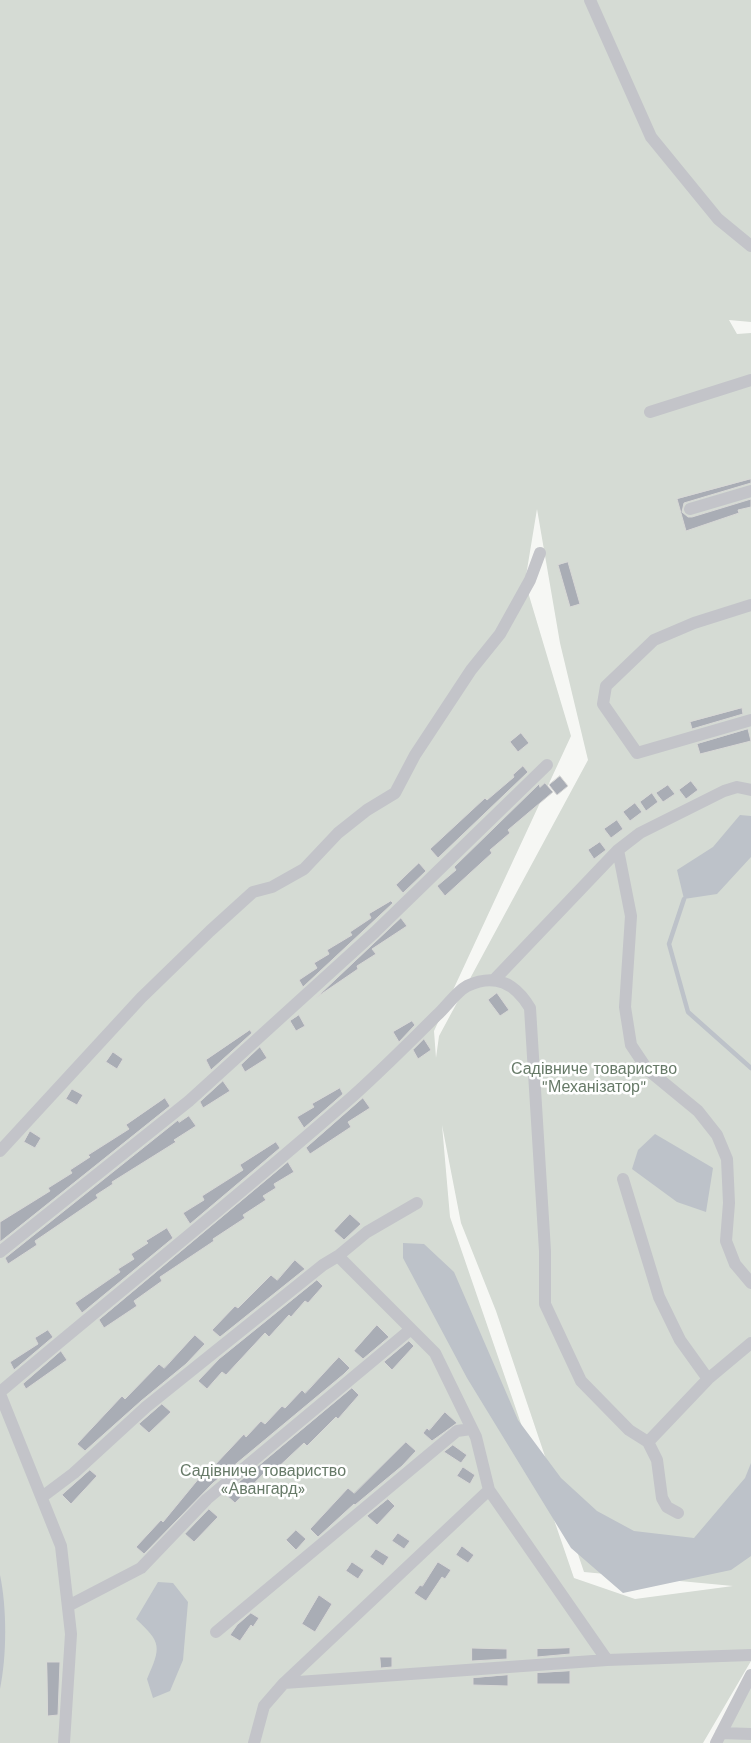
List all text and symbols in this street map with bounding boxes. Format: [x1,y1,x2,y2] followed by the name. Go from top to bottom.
[511,1059,677,1097] park label: Садівниче товариство "Механізатор"
[180,1461,346,1499] park label: Садівниче товариство «Авангард»

